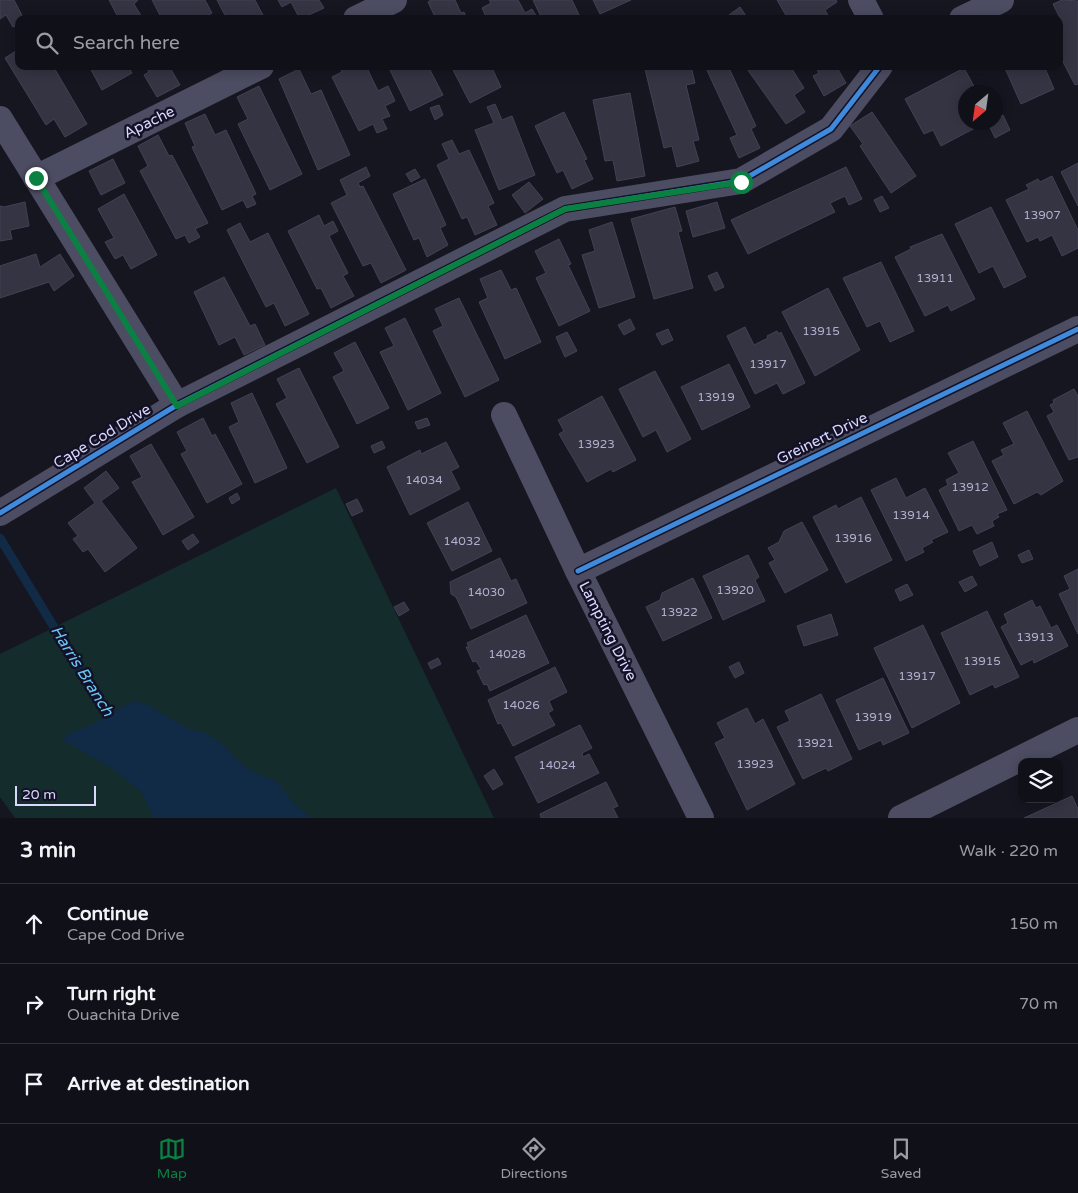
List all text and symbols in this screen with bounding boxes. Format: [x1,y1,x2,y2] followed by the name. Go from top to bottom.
[15,15,1063,70] search box
[33,29,61,57] icon: search
[73,32,180,54] text: Search here
[958,85,1003,130] north arrow
[121,102,177,142] street label: Apache
[25,167,48,190] route end
[730,171,753,194] route start
[1023,208,1061,222] house number: 13907
[916,271,954,285] house number: 13911
[802,324,840,338] house number: 13915
[749,357,787,371] house number: 13917
[697,390,735,404] house number: 13919
[50,400,154,472] street label: Cape Cod Drive
[774,408,870,468] street label: Greinert Drive
[577,437,615,451] house number: 13923
[405,473,443,487] house number: 14034
[951,480,989,494] house number: 13912
[892,508,930,522] house number: 13914
[834,531,872,545] house number: 13916
[443,534,481,548] house number: 14032
[575,578,641,684] street label: Lampting Drive
[716,583,754,597] house number: 13920
[467,585,505,599] house number: 14030
[660,605,698,619] house number: 13922
[46,622,119,721] water label: Harris Branch
[1016,630,1054,644] house number: 13913
[488,647,526,661] house number: 14028
[963,654,1001,668] house number: 13915
[898,669,936,683] house number: 13917
[502,698,540,712] house number: 14026
[854,710,892,724] house number: 13919
[796,736,834,750] house number: 13921
[736,757,774,771] house number: 13923
[538,758,576,772] house number: 14024
[1018,758,1063,803] map controls
[1018,758,1063,803] button: layers
[15,783,96,806] scale bar
[22,786,56,803] text: 20 m
[20,838,76,863] text: 3 min
[959,841,1058,861] text: Walk · 220 m
[67,903,149,925] text: Continue
[20,910,48,938] icon: ahead
[1009,914,1058,934] text: 150 m
[67,925,185,945] text: Cape Cod Drive
[67,983,155,1005] text: Turn right
[20,990,48,1018] icon: right
[1019,994,1058,1014] text: 70 m
[67,1005,180,1025] text: Ouachita Drive
[20,1070,48,1098] icon: arrive
[67,1073,250,1095] text: Arrive at destination
[157,1135,187,1182] tab: Map
[500,1135,567,1182] tab: Directions
[881,1135,921,1182] tab: Saved

